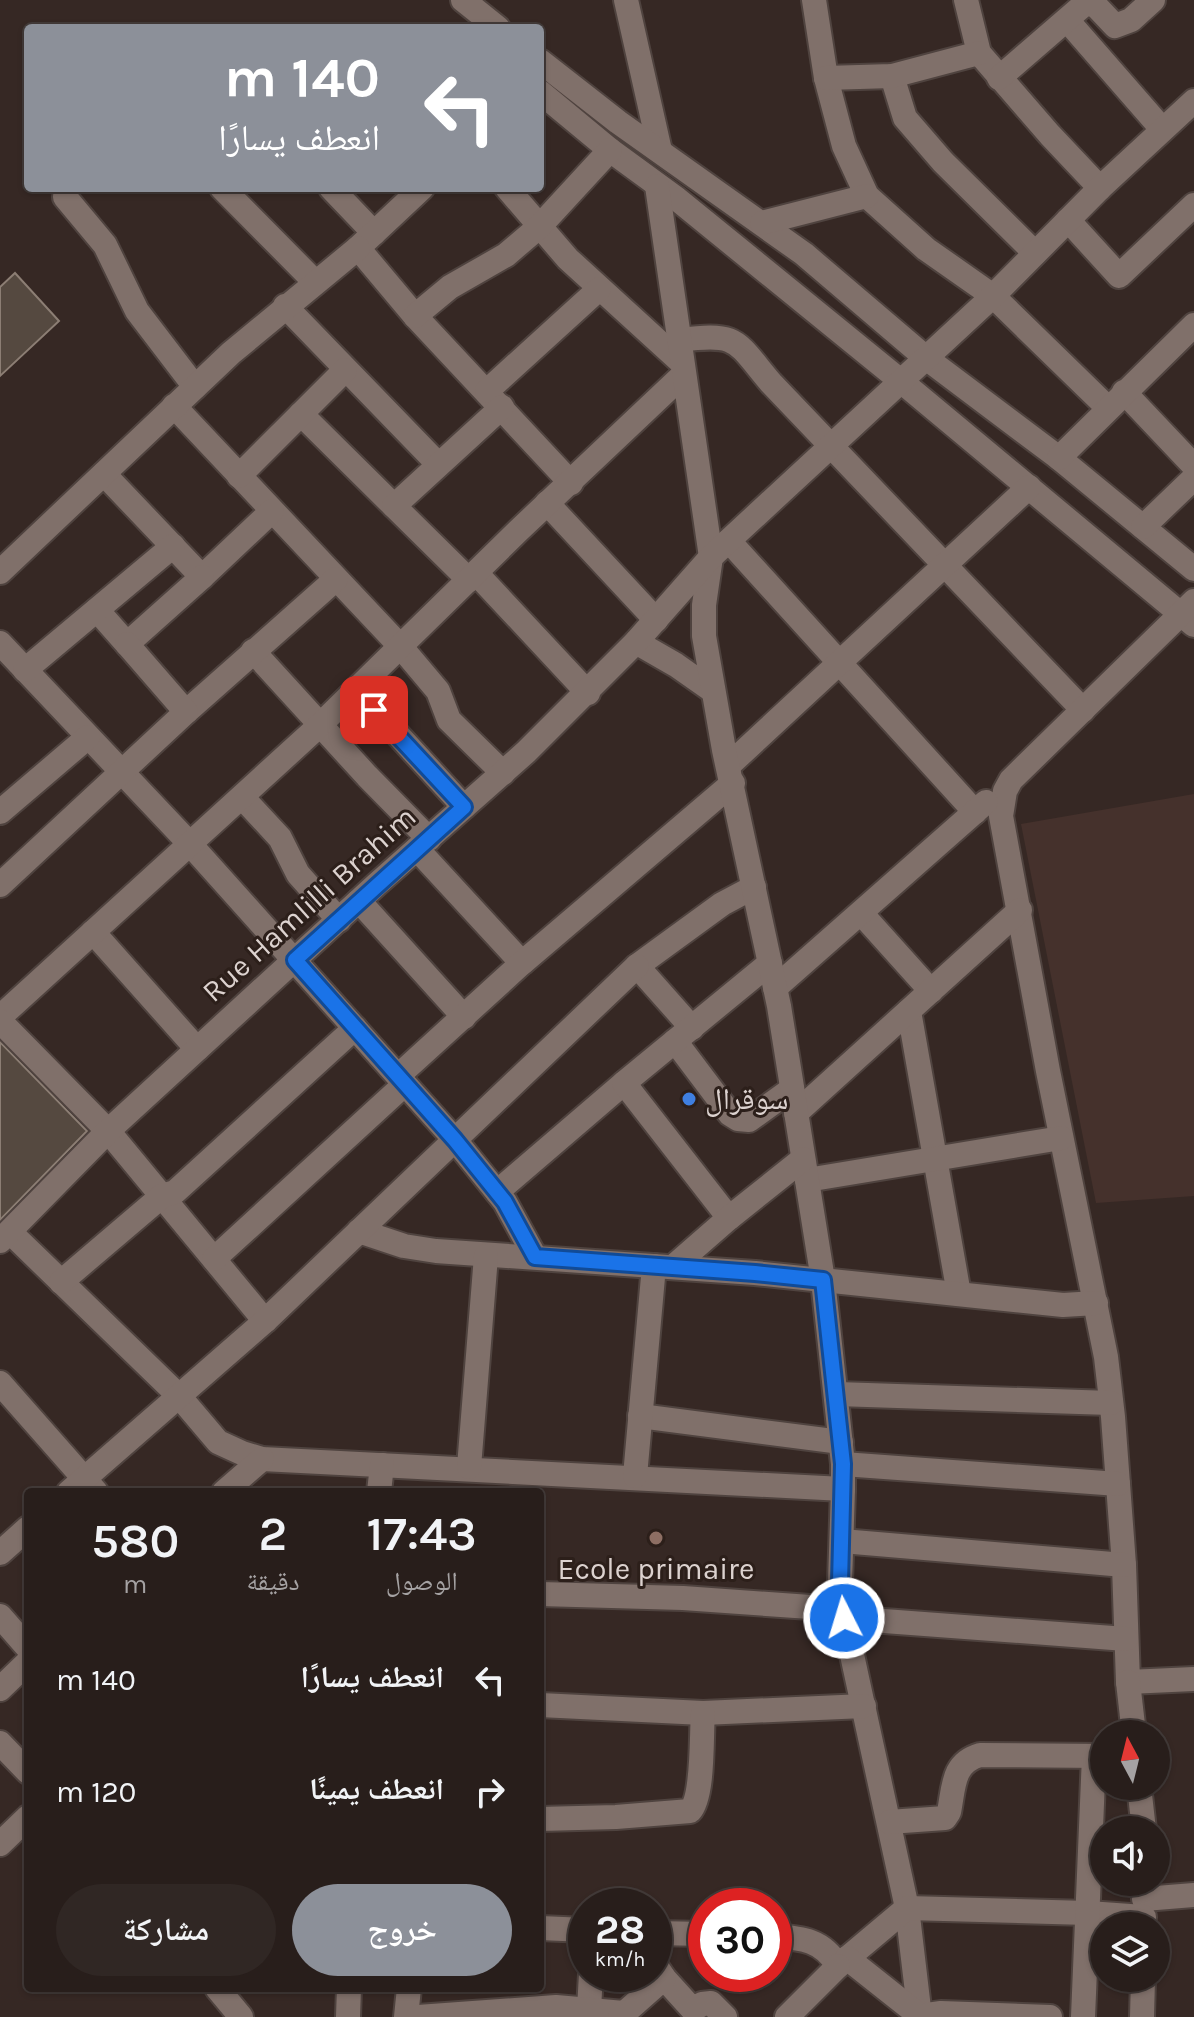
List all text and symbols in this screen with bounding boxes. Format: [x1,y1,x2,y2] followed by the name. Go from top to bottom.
[224,45,380,110] text: 140 m
[408,56,512,160] icon: left
[218,117,380,159] text: انعطف يسارًا
[340,676,408,744] pin
[352,688,396,732] icon: arrive
[195,799,423,1009] street label: Rue Hamlilli Brahim
[705,1081,789,1117] place label: سوقرال
[680,1090,698,1108] marker: سوقرال
[259,1506,287,1562] text: 2
[367,1506,477,1562] text: 17:43
[91,1513,179,1569] text: 580
[647,1529,665,1547] marker: Ecole primaire
[558,1551,754,1587] place label: Ecole primaire
[247,1566,299,1597] text: دقيقة
[386,1566,458,1597] text: الوصول
[123,1569,147,1600] text: m
[802,1576,886,1660] position arrow
[468,1658,512,1702] icon: left
[300,1659,444,1695] text: انعطف يسارًا
[56,1662,136,1698] text: 140 m
[1090,1720,1170,1800] north arrow
[1090,1720,1170,1992] map controls
[468,1770,512,1814] icon: right
[309,1771,444,1807] text: انعطف يمينًا
[56,1774,136,1810] text: 120 m
[1090,1816,1170,1896] button: sound
[56,1884,276,1976] button: مشاركة
[292,1884,512,1976] button: خروج
[688,1888,792,1992] speed limit sign: 30
[595,1906,645,1953] text: 28
[1090,1912,1170,1992] button: layers
[595,1948,645,1971] text: km/h

